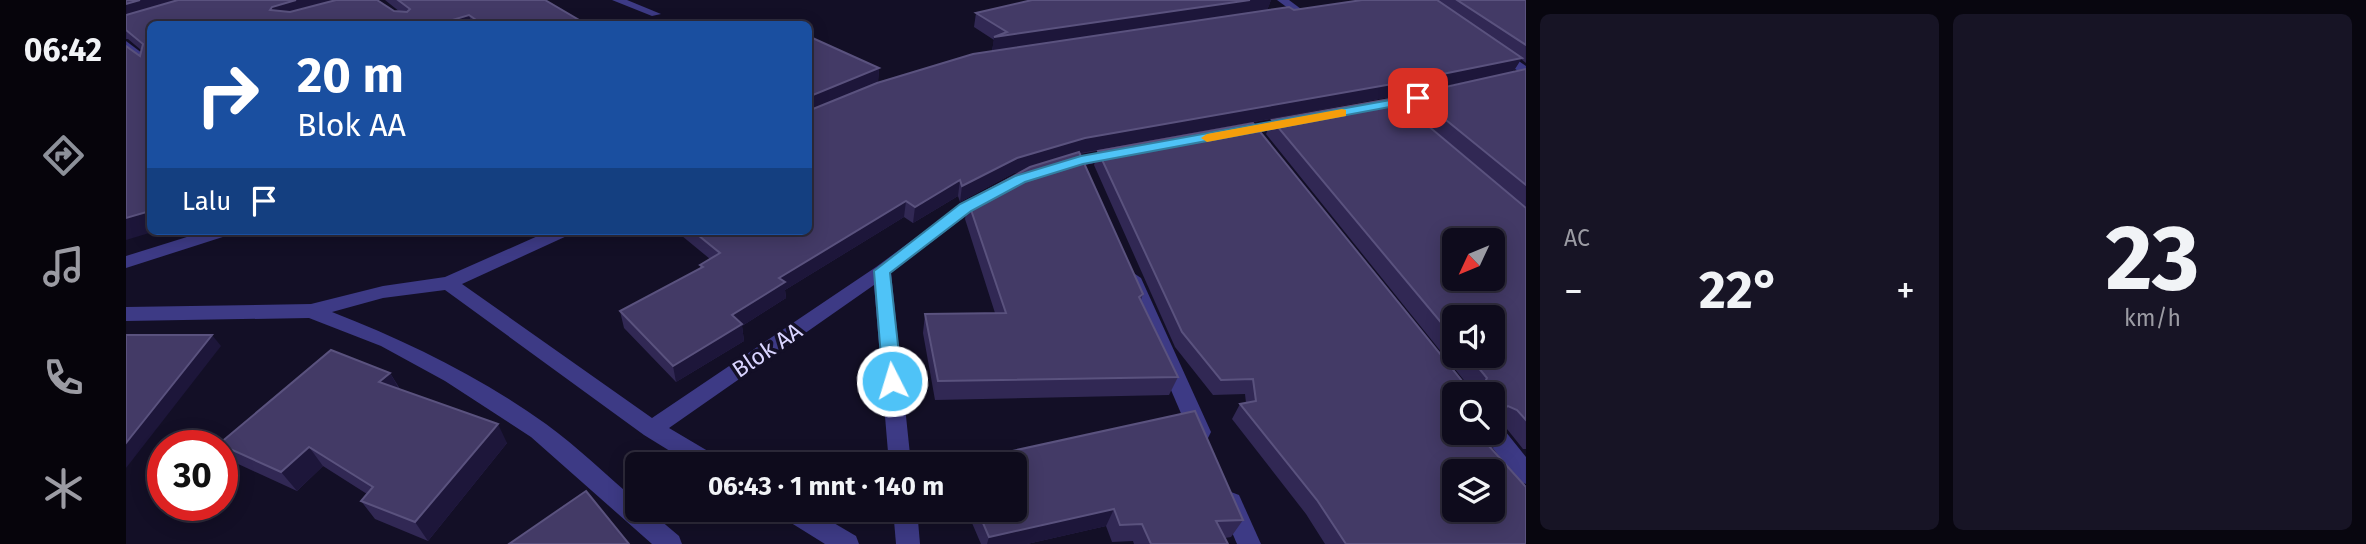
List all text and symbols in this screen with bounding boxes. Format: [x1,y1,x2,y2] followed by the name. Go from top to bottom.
[24,31,102,69] text: 06:42
[297,46,404,105] text: 20 m
[182,49,273,140] icon: right
[1388,68,1448,128] pin
[1399,79,1437,117] icon: arrive
[297,106,406,144] text: Blok AA
[39,131,88,180] icon: directions
[245,182,283,220] icon: arrive
[182,186,231,217] text: Lalu
[2106,204,2199,313] text: 23
[1564,224,1590,252] text: AC
[1442,228,1505,290] north arrow
[1442,228,1505,522] map controls
[39,242,88,291] icon: music
[1699,259,1780,322] text: 22°
[1564,268,1583,314] text: −
[1896,268,1915,314] text: +
[2124,304,2181,332] text: km/h
[1442,305,1505,368] button: sound
[727,316,808,383] street label: Blok AA
[855,344,929,418] position arrow
[39,353,88,402] icon: phone
[1442,382,1505,445] button: search
[147,430,238,521] speed limit sign: 30
[1442,459,1505,522] button: layers
[39,464,88,513] icon: climate
[708,471,944,502] text: 06:43 · 1 mnt · 140 m

